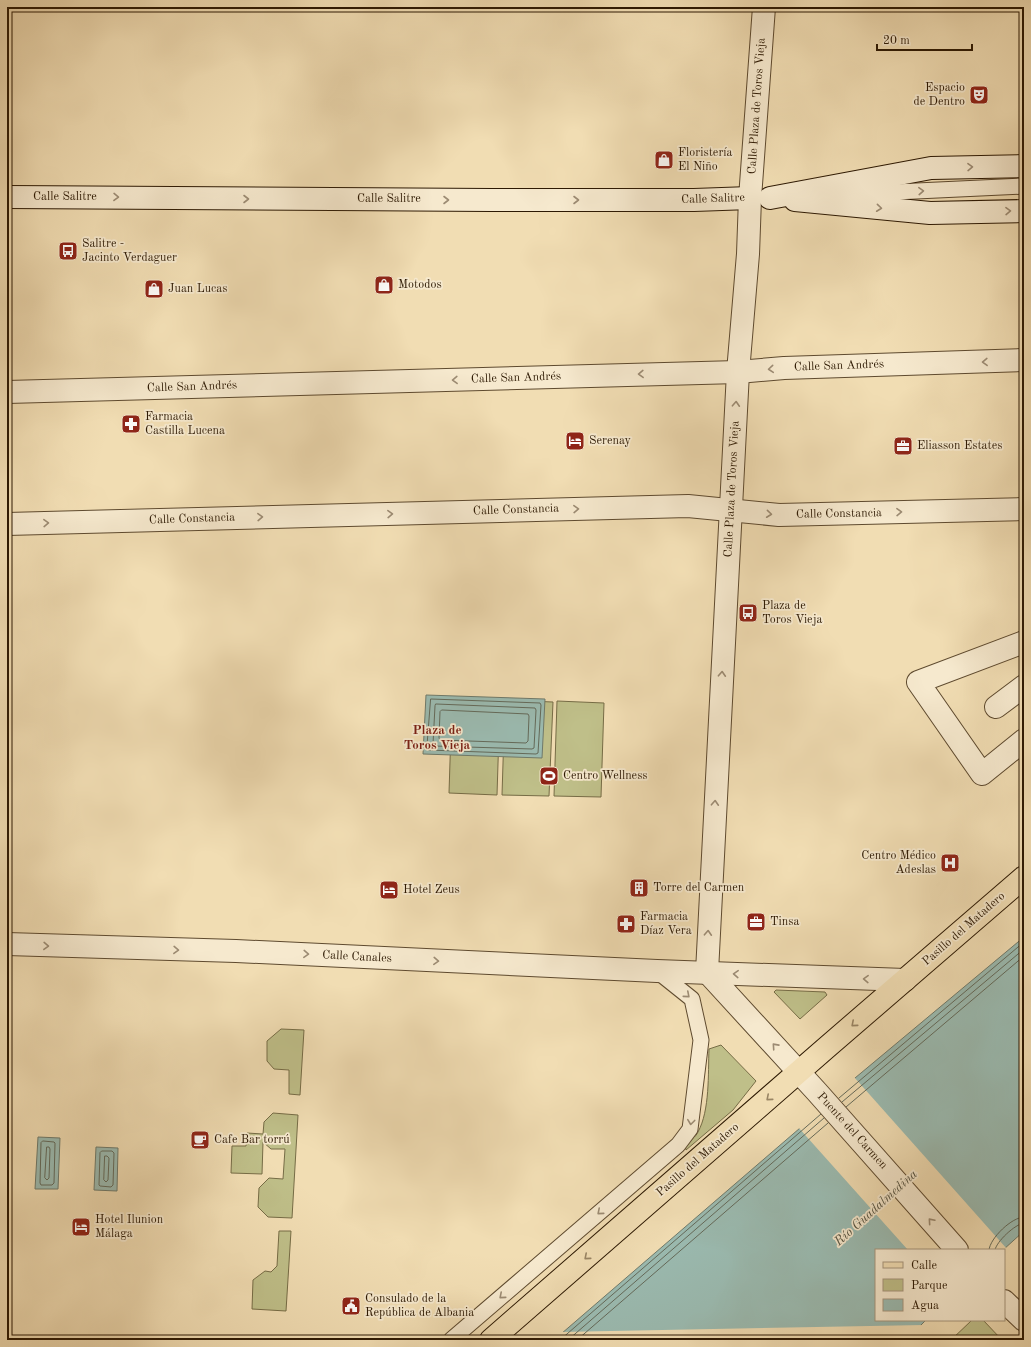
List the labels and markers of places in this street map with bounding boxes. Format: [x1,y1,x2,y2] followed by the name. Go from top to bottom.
[913,82,965,108] place label: Espacio de Dentro
[968,84,990,106] theatre icon: Espacio de Dentro
[678,147,733,173] place label: Floristería El Niño
[653,149,675,171] shop icon: Floristería El Niño
[82,238,177,264] place label: Salitre - Jacinto Verdaguer
[57,240,79,262] bus stop icon: Salitre - Jacinto Verdaguer
[373,274,395,296] shop icon: Motodos
[143,278,165,300] shop icon: Juan Lucas
[398,279,442,291] place label: Motodos
[168,283,227,295] place label: Juan Lucas
[145,411,225,437] place label: Farmacia Castilla Lucena
[120,413,142,435] pharmacy icon: Farmacia Castilla Lucena
[564,430,586,452] hotel icon: Serenay
[589,435,632,447] place label: Serenay
[892,435,914,457] office icon: Eliasson Estates
[917,440,1002,452] place label: Eliasson Estates
[762,600,822,626] place label: Plaza de Toros Vieja
[737,602,759,624] bus stop icon: Plaza de Toros Vieja
[538,765,560,787] sports icon: Centro Wellness
[563,770,648,782] place label: Centro Wellness
[861,850,936,876] place label: Centro Médico Adeslas
[939,852,961,874] hospital icon: Centro Médico Adeslas
[628,877,650,899] building icon: Torre del Carmen
[378,879,400,901] hotel icon: Hotel Zeus
[653,882,745,894] place label: Torre del Carmen
[403,884,460,896] place label: Hotel Zeus
[640,911,692,937] place label: Farmacia Díaz Vera
[745,911,767,933] office icon: Tinsa
[615,913,637,935] pharmacy icon: Farmacia Díaz Vera
[770,916,799,928] place label: Tinsa
[189,1129,211,1151] cafe icon: Cafe Bar torrú
[214,1134,290,1146] place label: Cafe Bar torrú
[95,1214,164,1240] place label: Hotel Ilunion Málaga
[70,1216,92,1238] hotel icon: Hotel Ilunion Málaga
[365,1293,474,1319] place label: Consulado de la República de Albania
[340,1295,362,1317] public building icon: Consulado de la República de Albania

